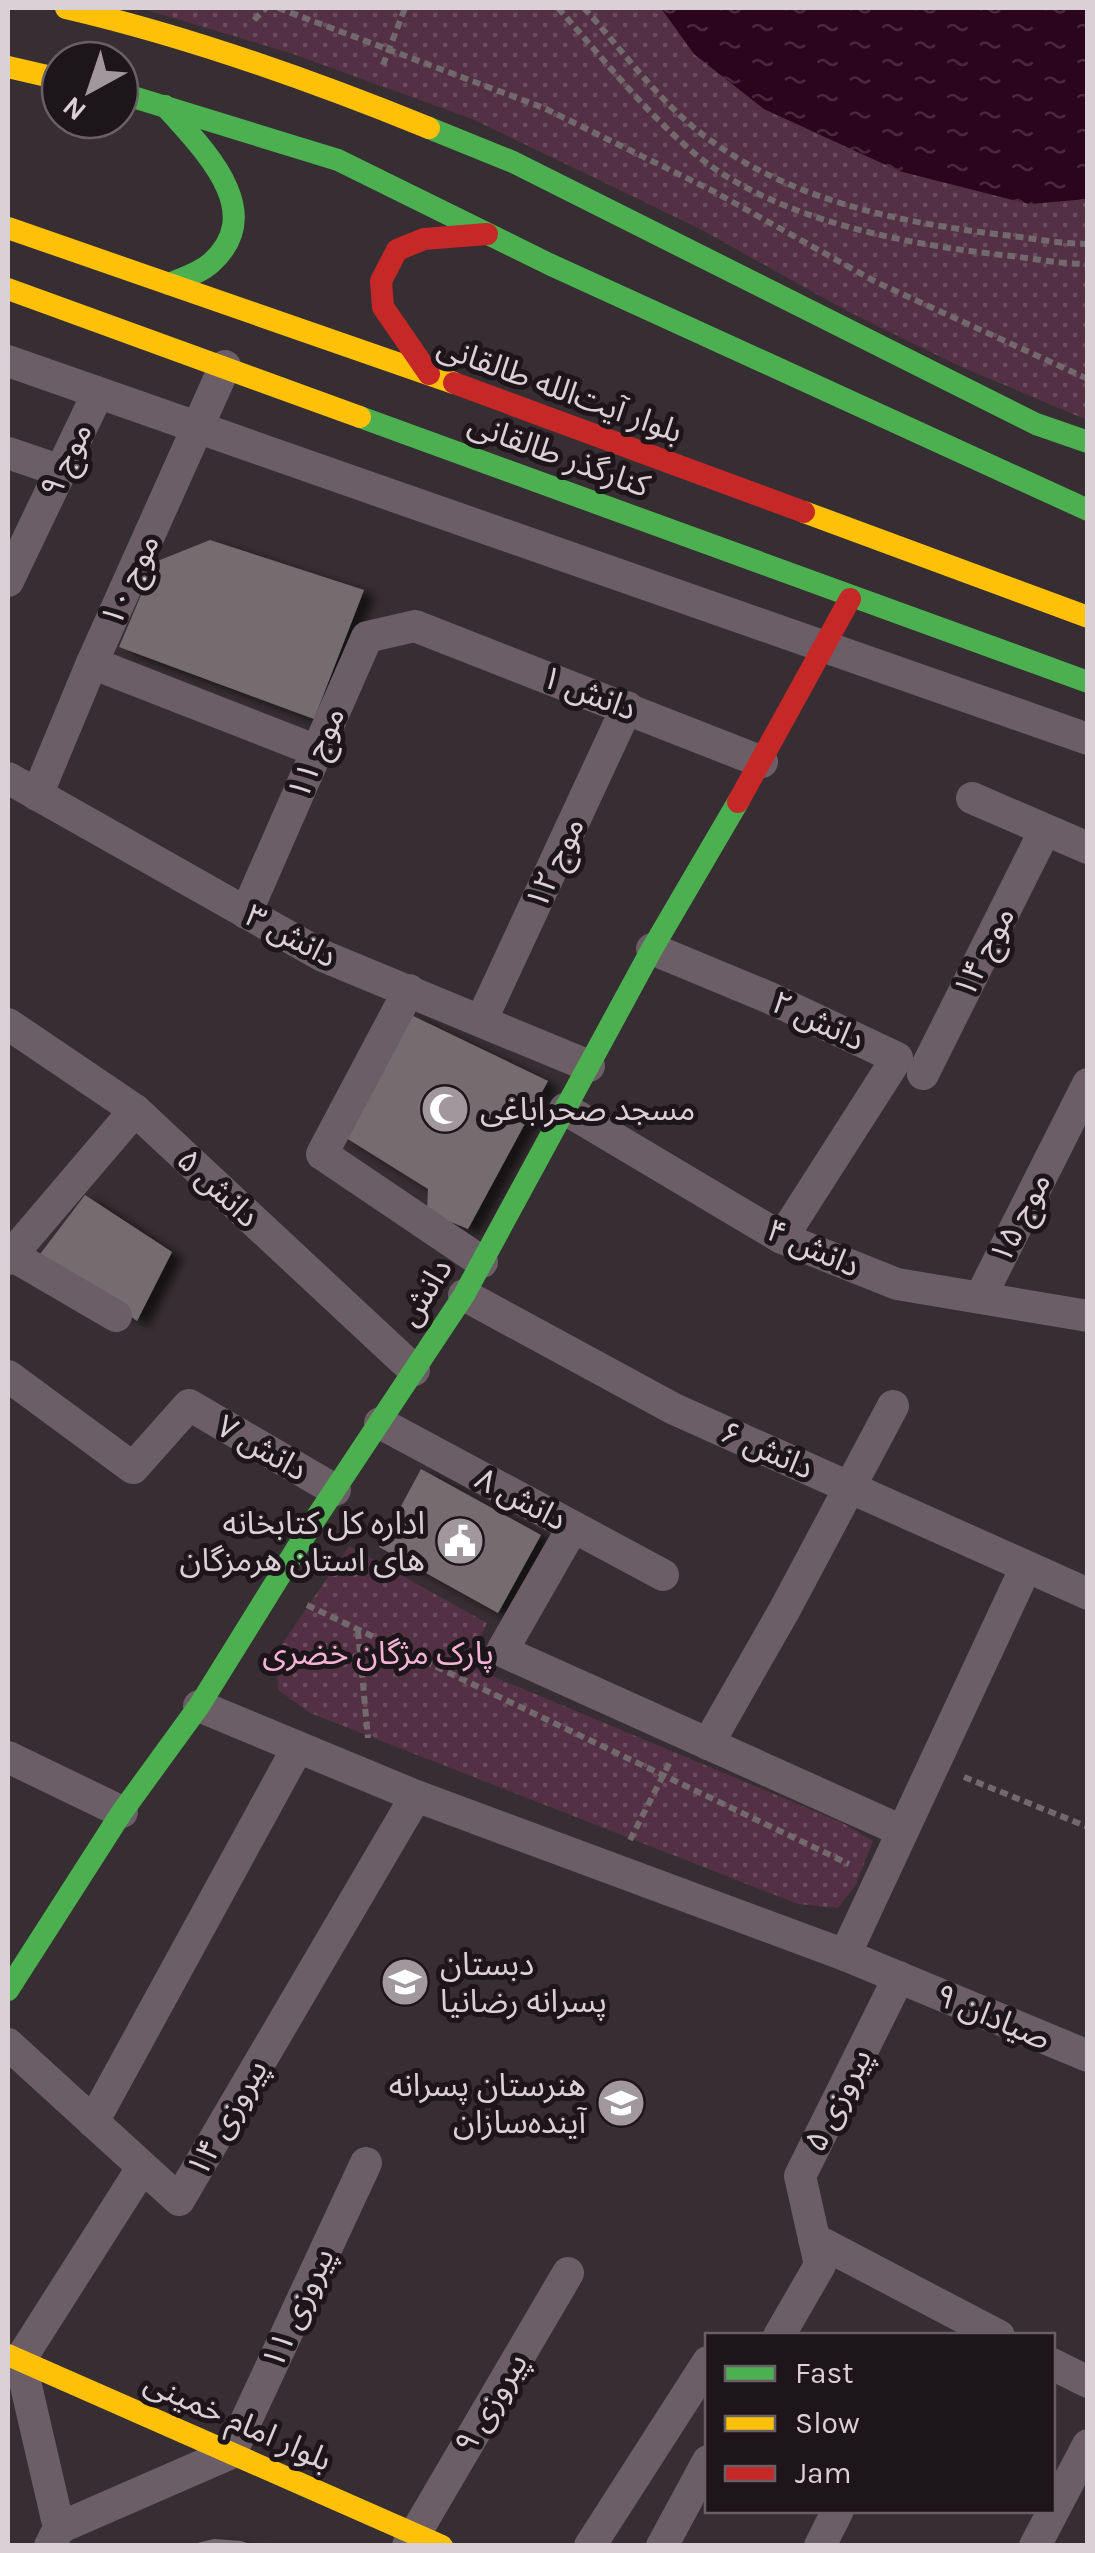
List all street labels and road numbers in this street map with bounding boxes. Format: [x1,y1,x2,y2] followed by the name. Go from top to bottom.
[433,328,687,450] street label: بلوار آیت‌الله طالقانی
[463,405,655,505] street label: کنارگذر طالقانی
[32,417,104,505] street label: موج ۹
[93,528,172,634] street label: موج ۱۰
[537,658,641,728] street label: دانش ۱
[279,701,357,807] street label: موج ۱۱
[518,811,597,917] street label: موج ۱۲
[239,897,343,975] street label: دانش ۳
[946,901,1027,1006] street label: موج ۱۴
[766,984,870,1058] street label: دانش ۲
[170,1141,266,1235] street label: دانش ۵
[982,1167,1063,1272] street label: موج ۱۵
[761,1211,865,1285] street label: دانش ۴
[390,1252,460,1332] street label: دانش
[210,1407,314,1489] street label: دانش ۷
[715,1413,819,1487] street label: دانش ۶
[469,1460,573,1538] street label: دانش ۸
[930,1976,1056,2058] street label: صیادان ۹
[796,2042,881,2158] street label: پیروزی ۵
[179,2053,276,2184] street label: پیروزی ۱۴
[254,2242,343,2375] street label: پیروزی ۱۱
[447,2346,536,2461] street label: پیروزی ۹
[137,2363,337,2483] street label: بلوار امام خمینی

